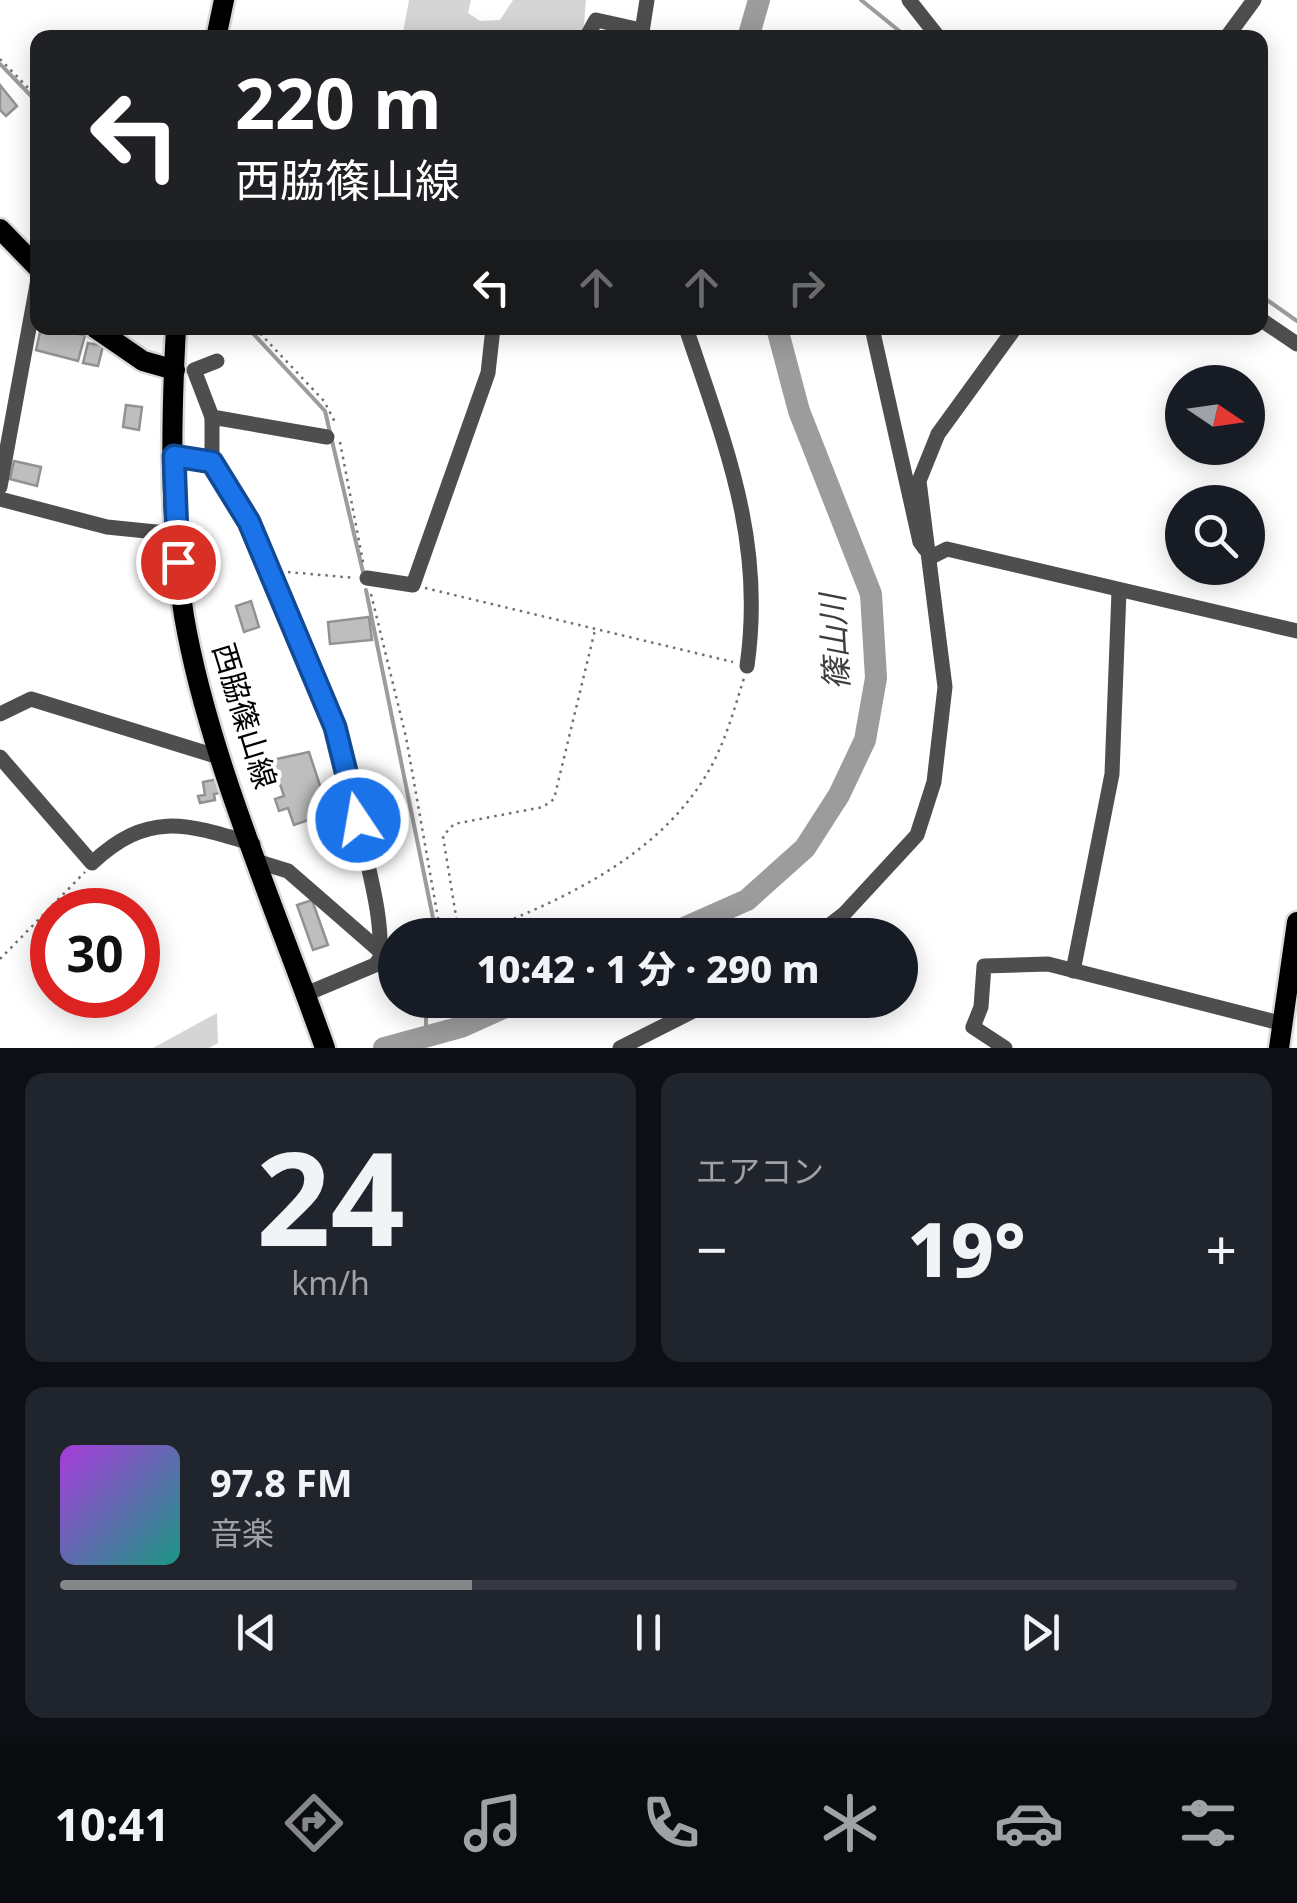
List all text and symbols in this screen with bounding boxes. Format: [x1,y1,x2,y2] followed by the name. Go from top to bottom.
[235,54,442,150] text: 220 m
[70,70,200,200] icon: left
[235,149,460,210] text: 西脇篠山線
[464,260,519,315] icon: left
[569,260,624,315] icon: ahead
[674,260,729,315] icon: ahead
[779,260,834,315] icon: right
[1165,365,1265,465] north arrow
[1165,365,1265,585] map controls
[1165,485,1265,585] button: search
[136,520,221,605] pin
[151,535,206,590] icon: arrive
[809,590,857,691] water label: 篠山川
[204,638,287,793] street label: 西脇篠山線
[306,768,410,872] position arrow
[30,888,160,1018] speed limit sign: 30
[477,942,819,994] text: 10:42 · 1 分 · 290 m
[256,1107,405,1284] text: 24
[696,1149,824,1192] text: エアコン
[907,1197,1026,1299] text: 19°
[696,1211,727,1286] text: −
[1206,1211,1237,1286] text: +
[291,1261,370,1304] text: km/h
[210,1456,352,1508] text: 97.8 FM
[210,1511,274,1554] text: 音楽
[229,1605,284,1660] icon: previous
[621,1605,676,1660] icon: pause
[1013,1605,1068,1660] icon: next
[279,1788,349,1858] icon: directions
[458,1788,528,1858] icon: music
[636,1788,706,1858] icon: phone
[815,1788,885,1858] icon: climate
[994,1788,1064,1858] icon: car
[1173,1788,1243,1858] icon: filters
[54,1793,170,1854] text: 10:41

